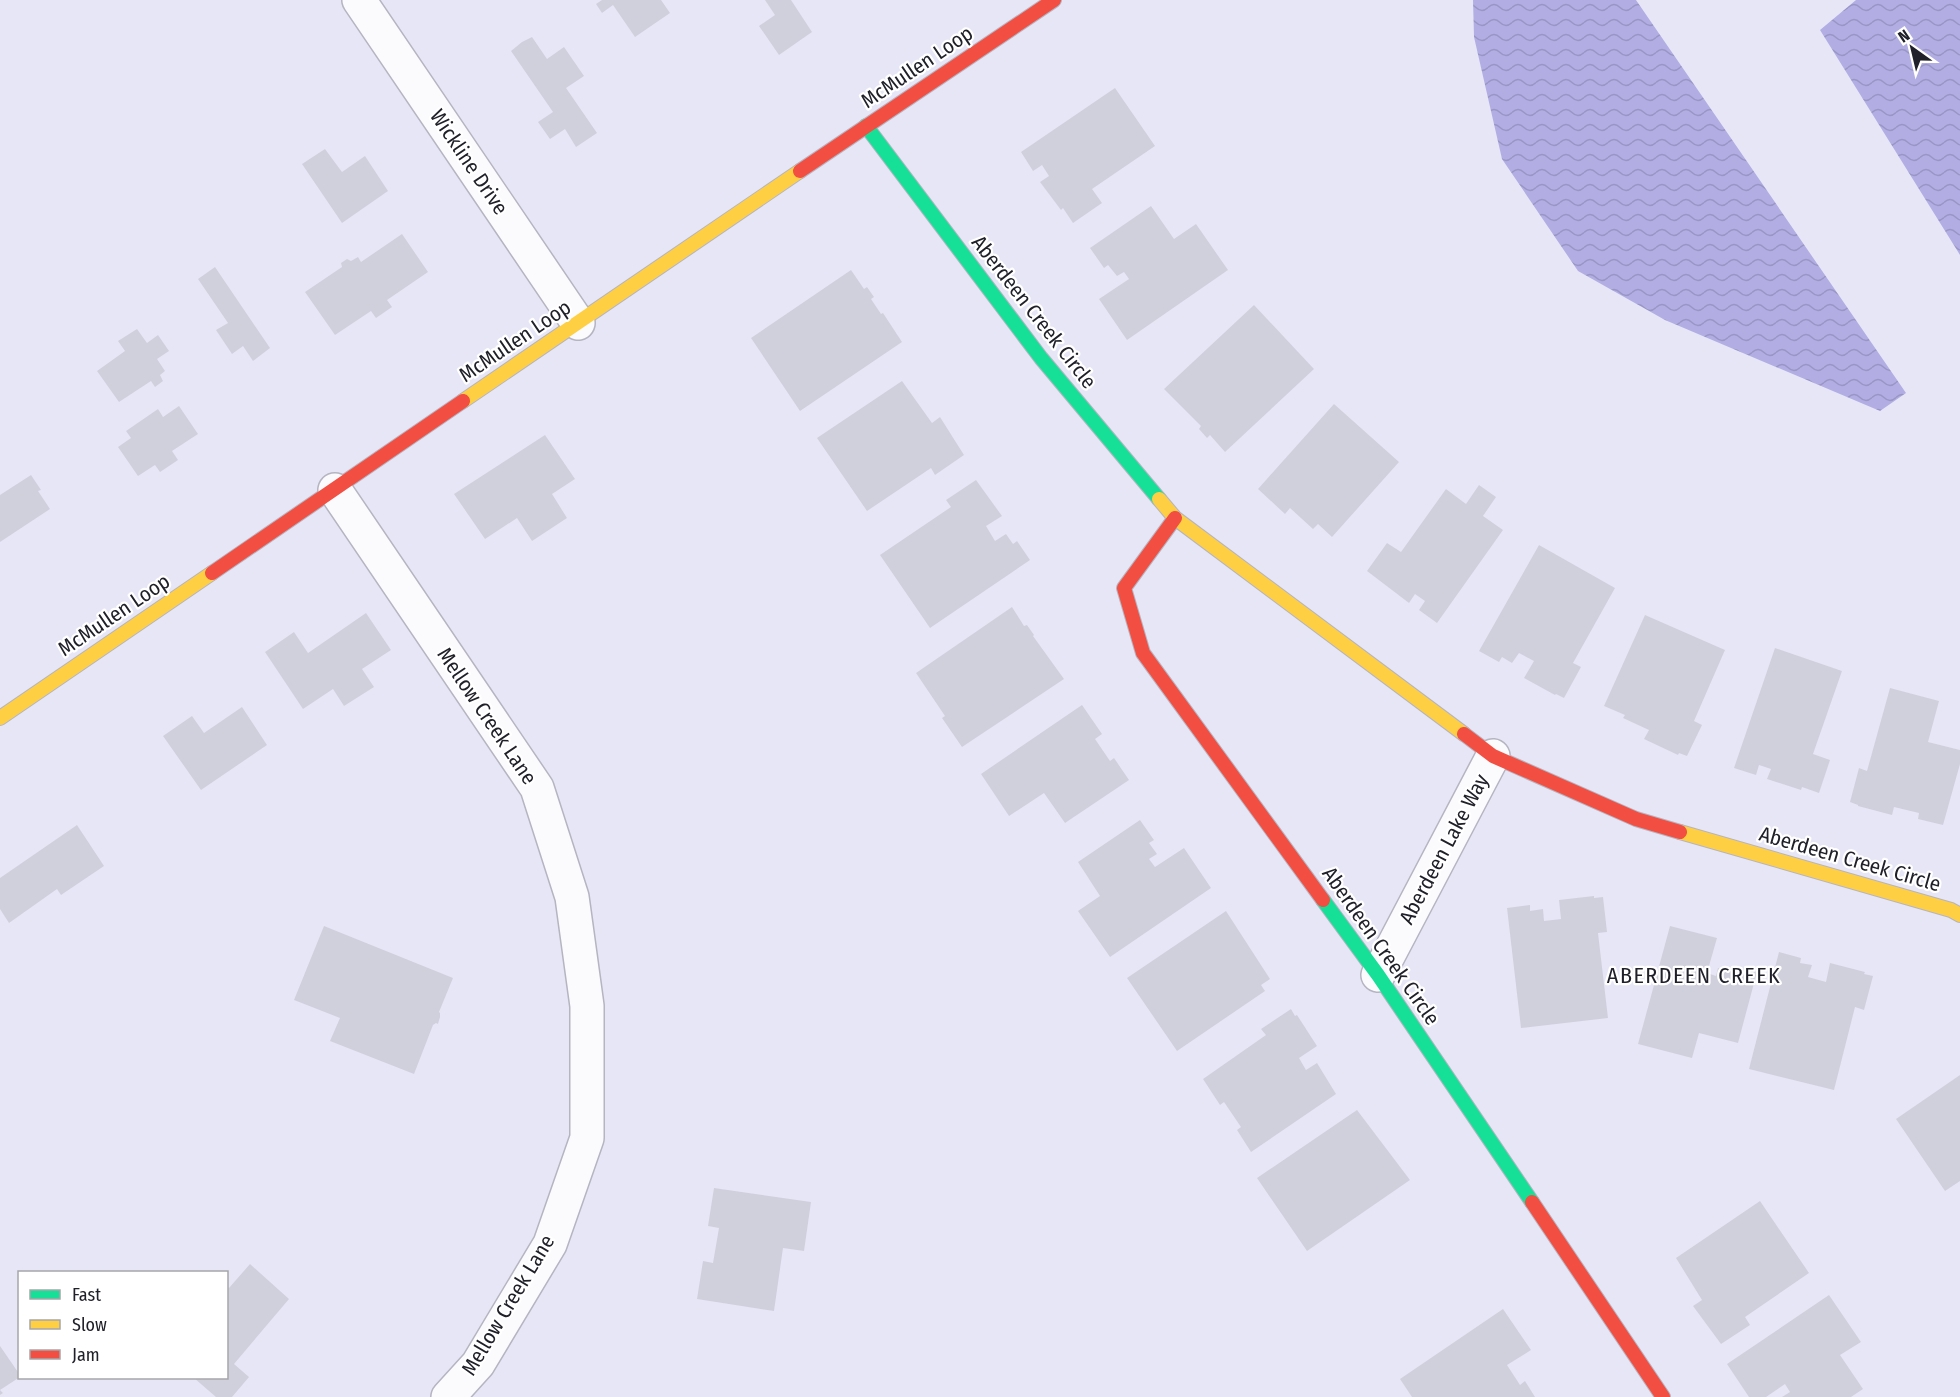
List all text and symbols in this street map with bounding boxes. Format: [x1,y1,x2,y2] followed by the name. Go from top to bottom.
[1882,18,1942,78] north arrow
[856,20,978,114] street label: McMullen Loop
[1895,25,1913,47] text: N
[424,104,514,220] street label: Wickline Drive
[966,230,1102,394] street label: Aberdeen Creek Circle
[454,294,576,388] street label: McMullen Loop
[53,568,175,662] street label: McMullen Loop
[432,643,542,789] street label: Mellow Creek Lane
[1394,769,1495,928] street label: Aberdeen Lake Way
[1756,821,1944,897] street label: Aberdeen Creek Circle
[1317,862,1445,1030] street label: Aberdeen Creek Circle
[1607,962,1781,989] district label: ABERDEEN CREEK
[456,1230,560,1380] street label: Mellow Creek Lane
[18,1271,228,1379] legend
[72,1284,101,1306] text: Fast
[72,1314,107,1336] text: Slow
[72,1344,100,1366] text: Jam

